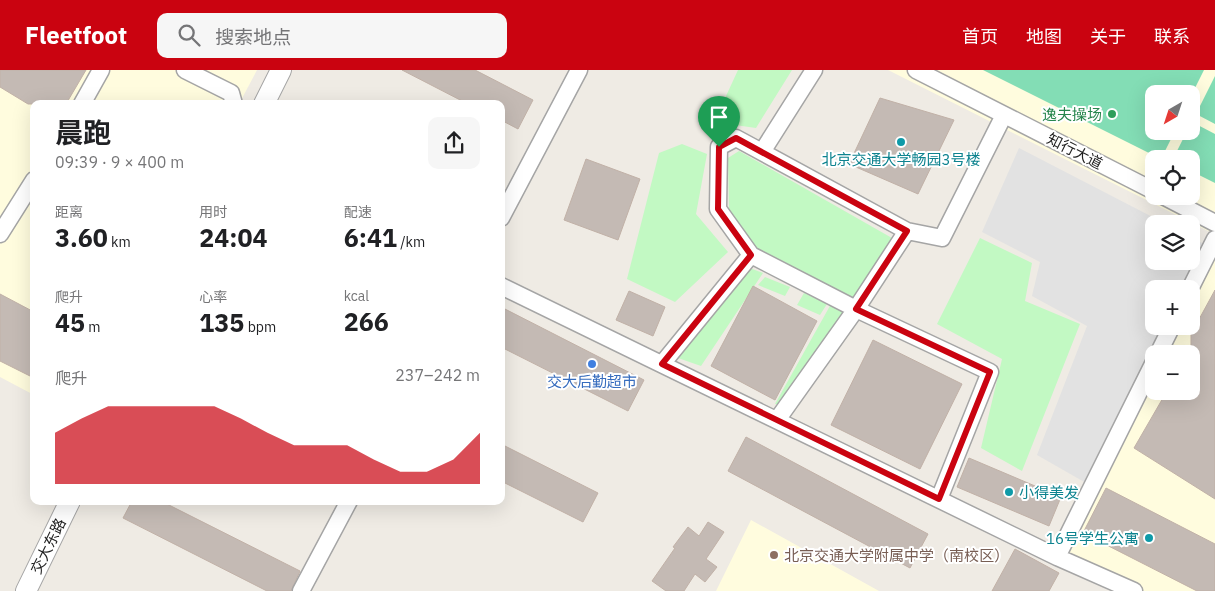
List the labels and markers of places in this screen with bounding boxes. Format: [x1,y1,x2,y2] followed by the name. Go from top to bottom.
[698,96,740,147] pin
[1042,105,1102,124] place label: 逸夫操场
[1106,108,1118,120] marker: 逸夫操场
[895,136,907,148] marker: 北京交通大学畅园3号楼
[821,150,981,169] place label: 北京交通大学畅园3号楼
[586,358,598,370] marker: 交大后勤超市
[547,372,637,391] place label: 交大后勤超市
[1019,483,1079,502] place label: 小得美发
[1003,486,1015,498] marker: 小得美发
[1046,529,1139,548] place label: 16号学生公寓
[1143,532,1155,544] marker: 16号学生公寓
[784,546,1009,565] place label: 北京交通大学附属中学（南校区）
[768,549,780,561] marker: 北京交通大学附属中学（南校区）

